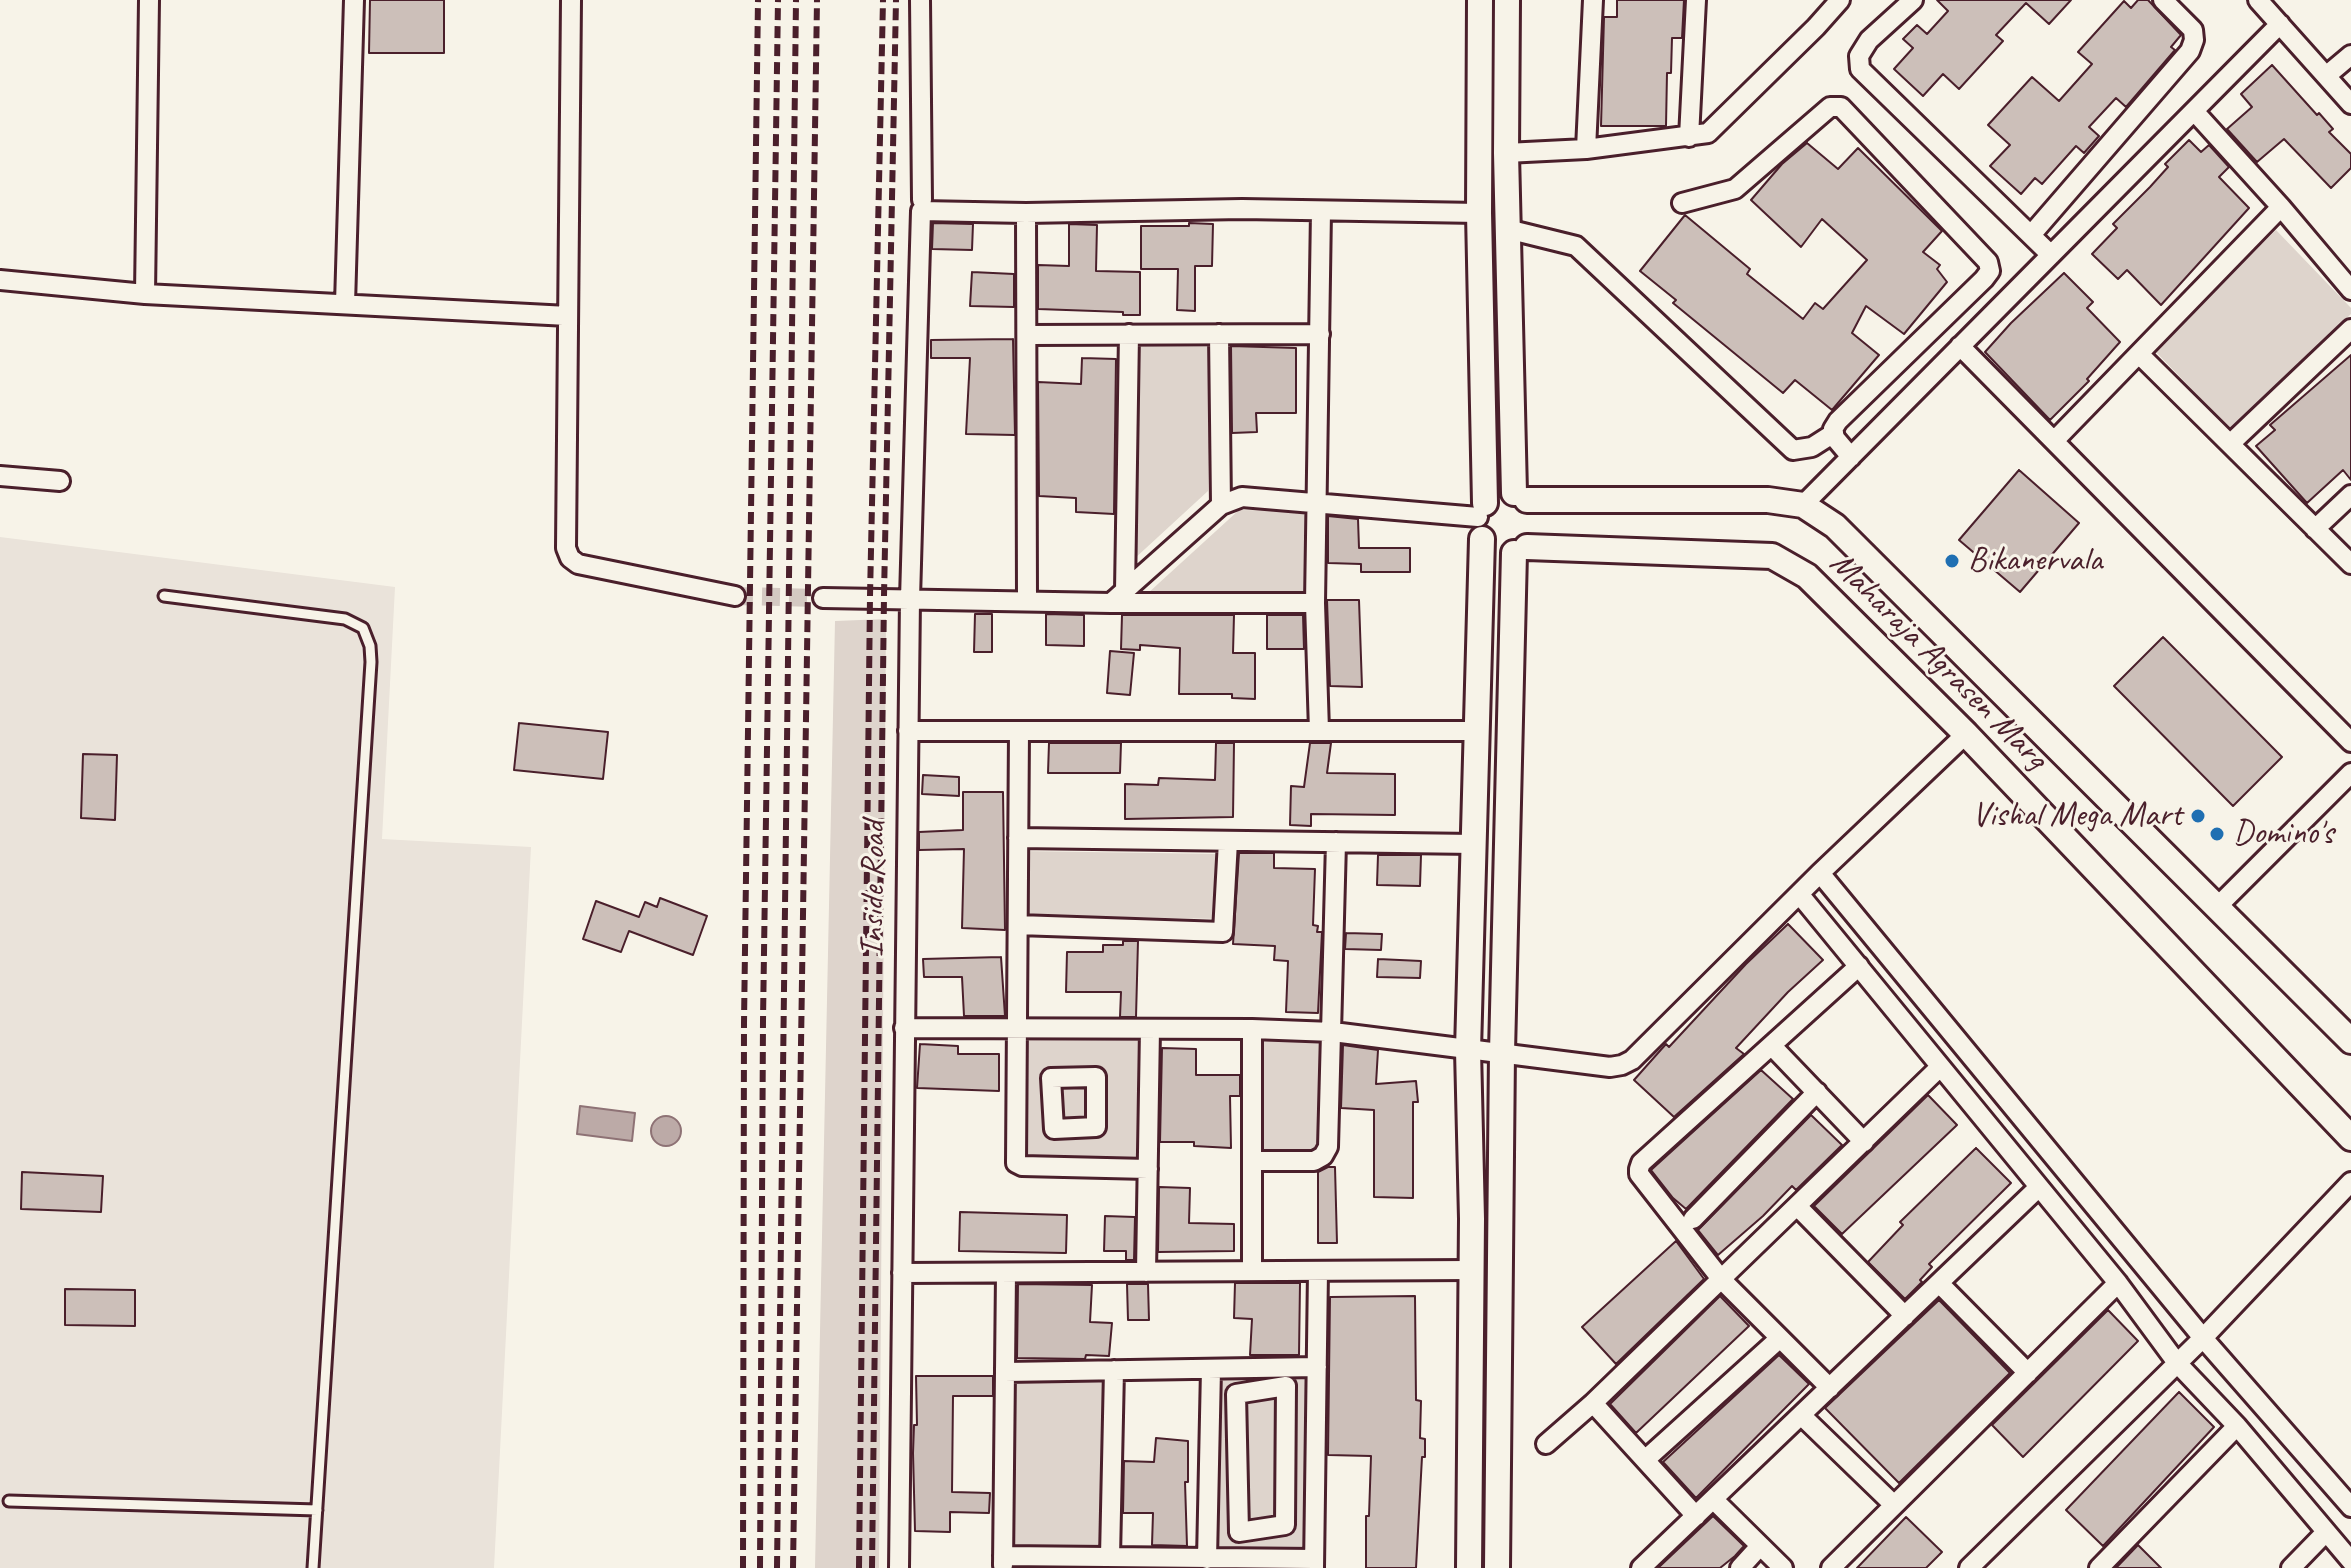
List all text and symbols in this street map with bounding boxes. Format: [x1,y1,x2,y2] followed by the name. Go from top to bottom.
[1968,541,2102,581] place label: Bikanervala
[1821,544,2055,778] street label: Maharaja Agrasen Marg
[1943,552,1961,570] marker: Bikanervala
[1972,796,2182,836] place label: Vishal Mega Mart
[2189,807,2207,825] marker: Vishal Mega Mart
[2233,814,2333,854] place label: Domino's
[852,821,896,957] street label: Inside Road
[2208,825,2226,843] marker: Domino's

